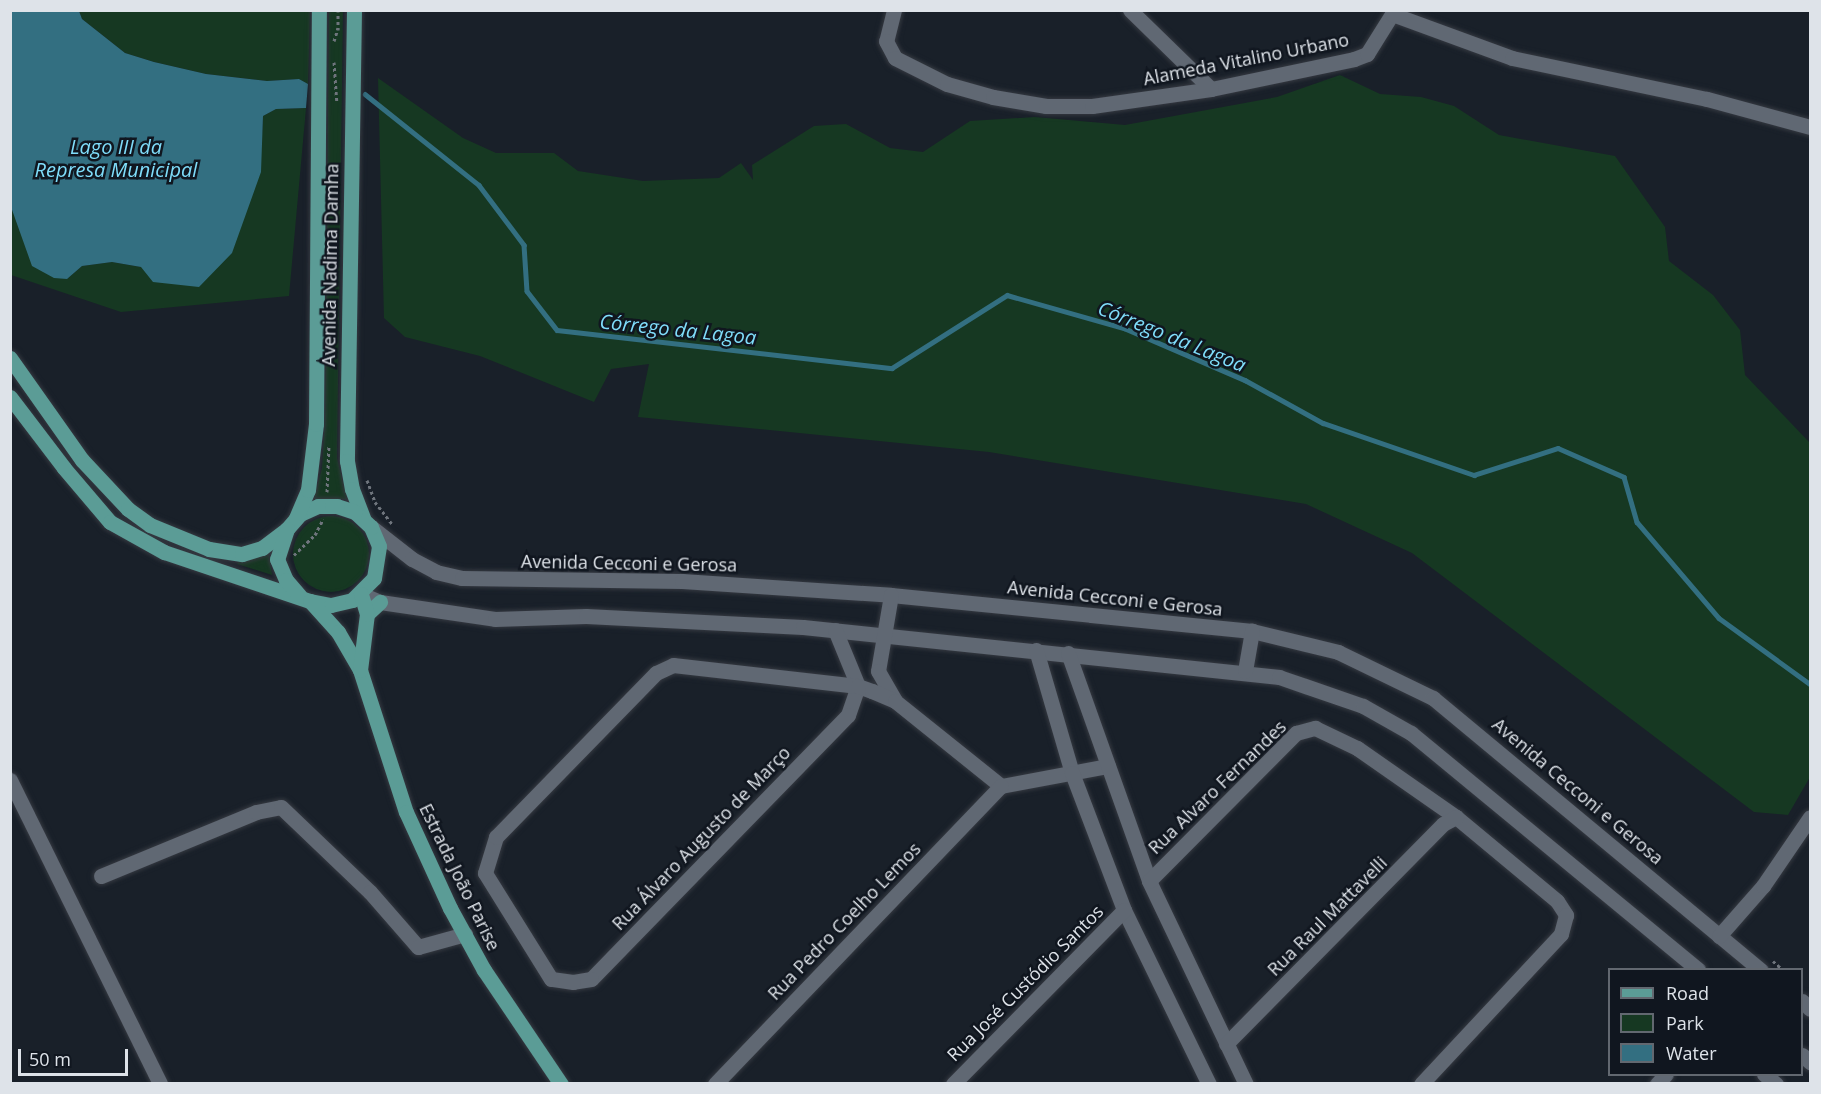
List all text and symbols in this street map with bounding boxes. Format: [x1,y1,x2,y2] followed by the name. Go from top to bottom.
[1141,28,1351,90] street label: Alameda Vitalino Urbano
[35,135,197,182] water label: Lago III da Represa Municipal
[317,163,343,367] street label: Avenida Nadima Damha
[1094,295,1250,377] water label: Córrego da Lagoa
[598,309,758,349] water label: Córrego da Lagoa
[521,550,737,576] street label: Avenida Cecconi e Gerosa
[1006,576,1224,620] street label: Avenida Cecconi e Gerosa
[1488,713,1668,869] street label: Avenida Cecconi e Gerosa
[1144,716,1290,858] street label: Rua Alvaro Fernandes
[607,742,795,934] street label: Rua Álvaro Augusto de Março
[415,800,505,954] street label: Estrada João Parise
[763,838,925,1004] street label: Rua Pedro Coelho Lemos
[1263,852,1391,980] street label: Rua Raul Mattavelli
[942,900,1108,1066] street label: Rua José Custódio Santos
[1608,968,1803,1076] legend
[1666,981,1709,1005] text: Road
[1666,1011,1704,1035] text: Park
[21,1037,130,1075] scale bar
[1666,1041,1717,1065] text: Water
[29,1047,71,1071] text: 50 m

